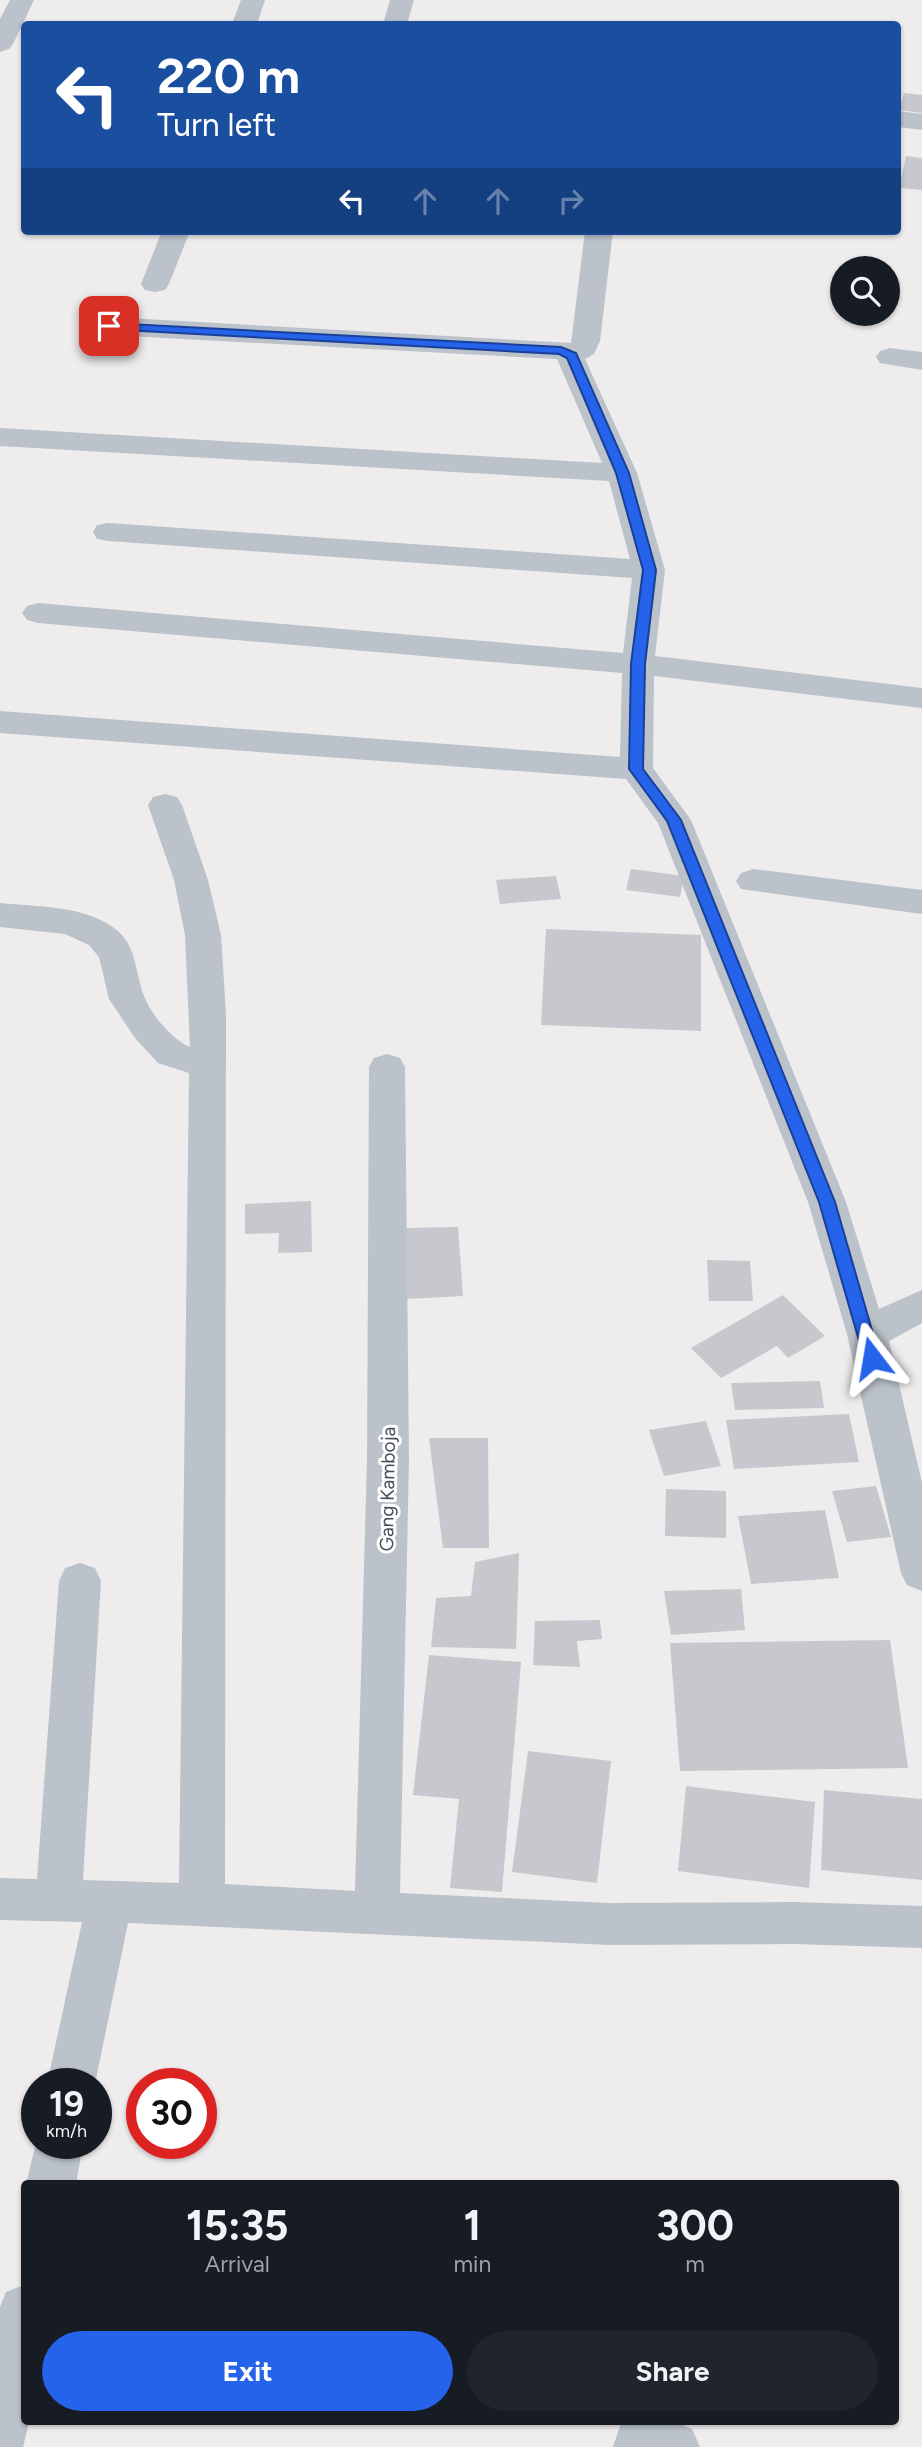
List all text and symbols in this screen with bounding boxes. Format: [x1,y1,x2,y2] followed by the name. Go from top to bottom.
[157,46,300,105] text: 220 m
[42,49,133,140] icon: left
[157,106,276,144] text: Turn left
[333,182,371,220] icon: left
[406,182,444,220] icon: ahead
[479,182,517,220] icon: ahead
[552,182,590,220] icon: right
[830,256,900,326] map controls
[830,256,900,326] button: search
[79,296,139,356] pin
[90,307,128,345] icon: arrive
[835,1321,909,1395] position arrow
[375,1426,400,1552] street label: Gang Kamboja
[126,2068,217,2159] speed limit sign: 30
[49,2083,84,2125] text: 19
[46,2120,87,2142] text: km/h
[186,2200,289,2251] text: 15:35
[463,2200,481,2251] text: 1
[656,2200,734,2251] text: 300
[205,2250,270,2278] text: Arrival
[453,2250,491,2278] text: min
[685,2250,705,2278] text: m
[42,2331,453,2411] button: Exit
[467,2331,878,2411] button: Share

